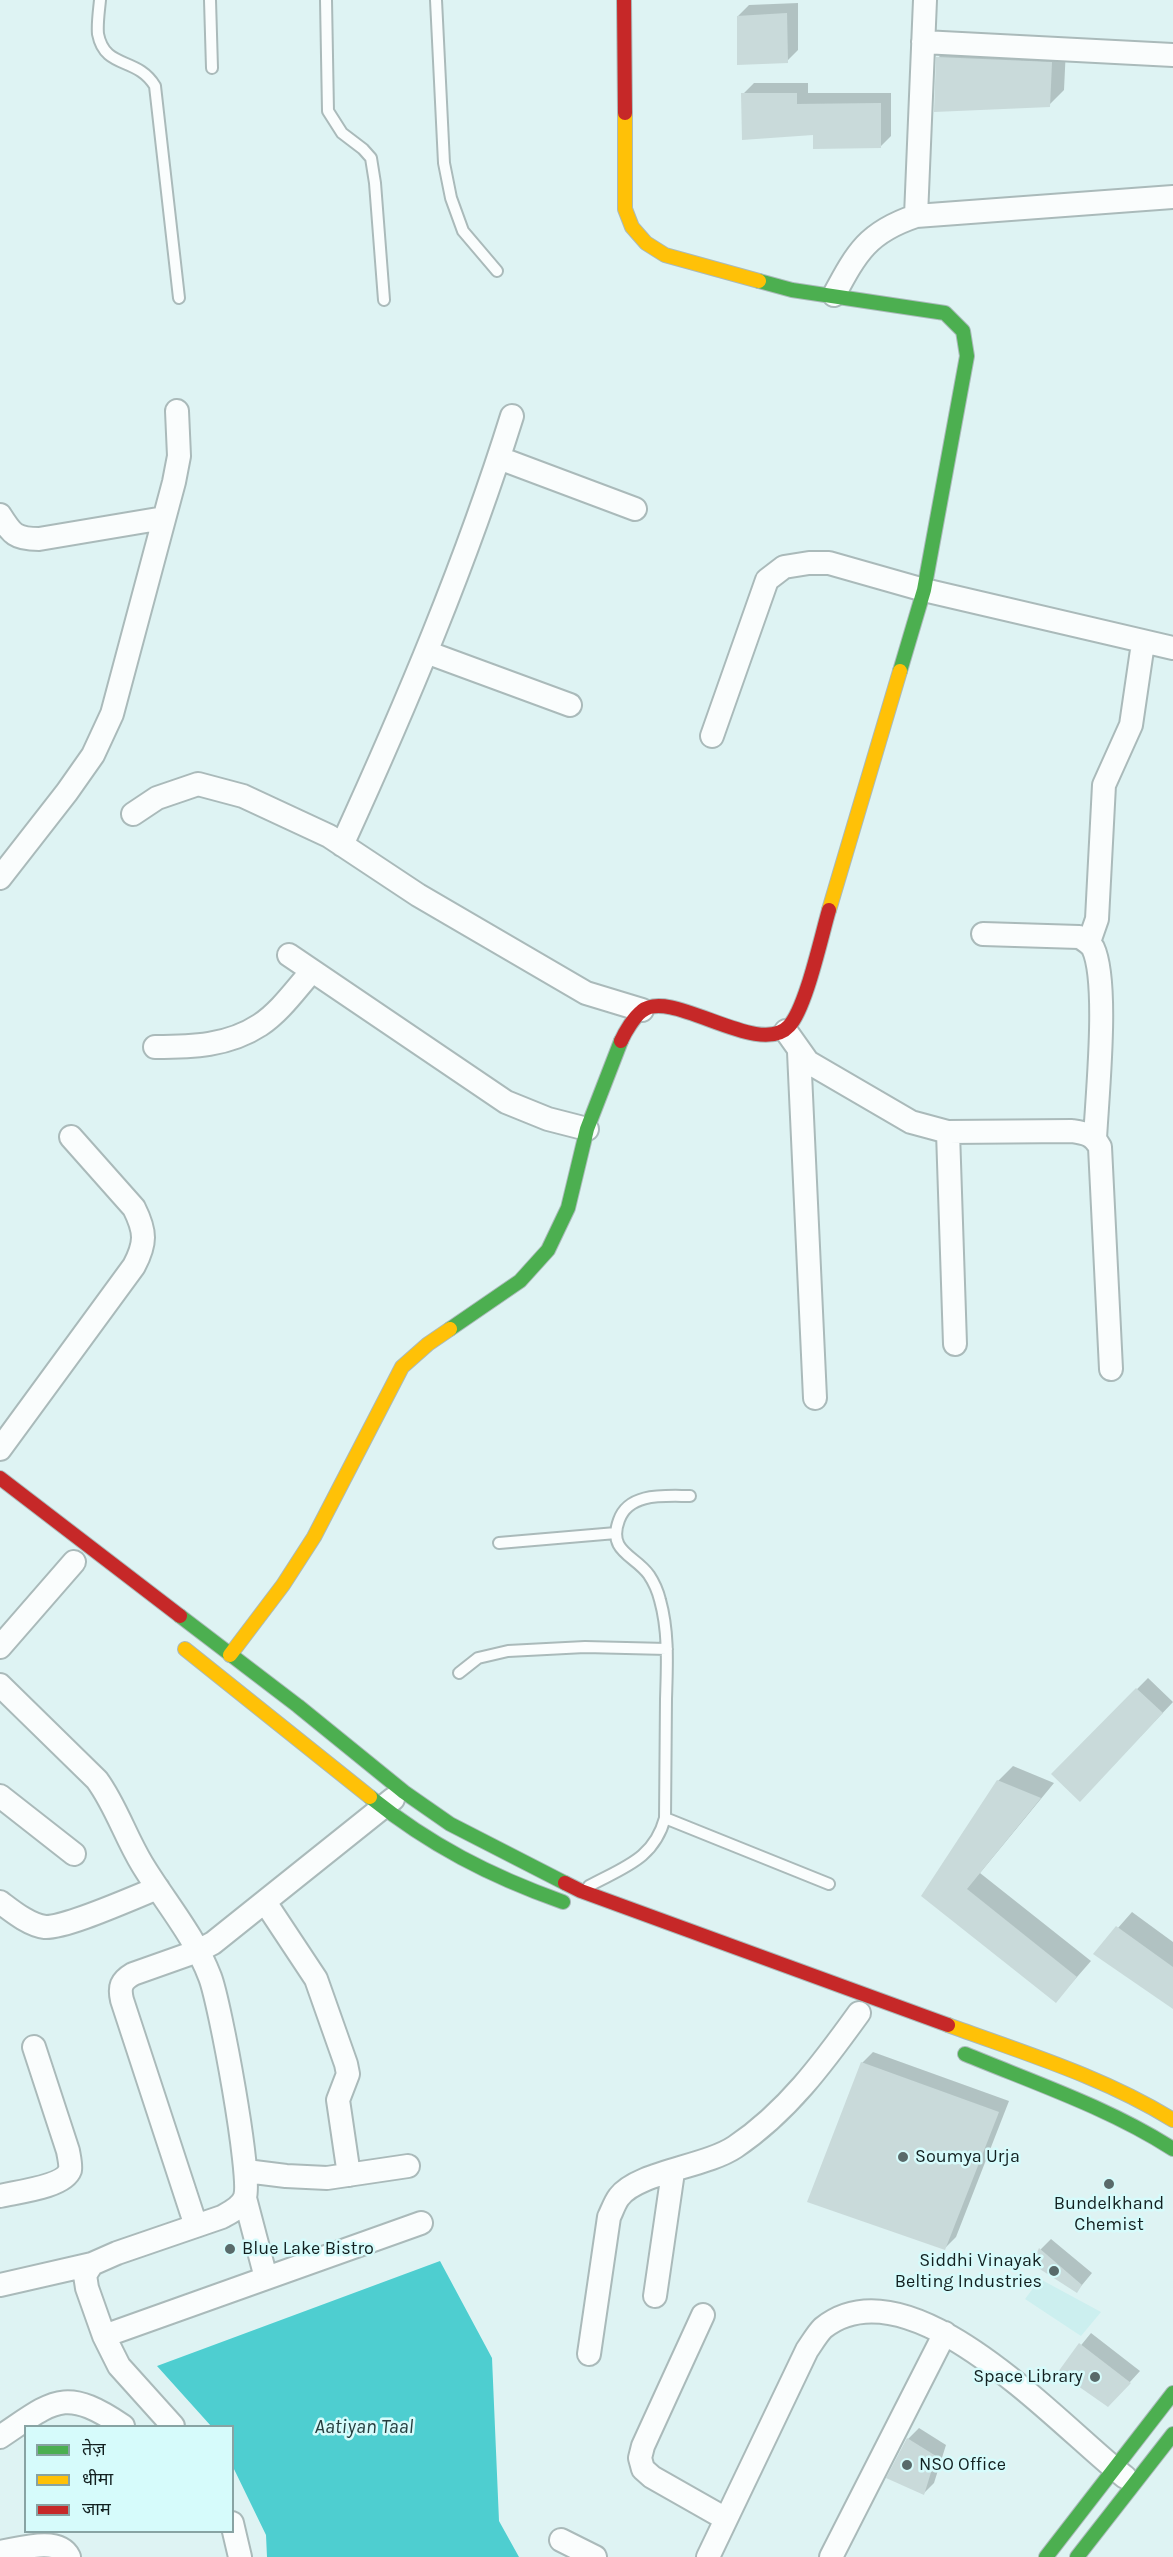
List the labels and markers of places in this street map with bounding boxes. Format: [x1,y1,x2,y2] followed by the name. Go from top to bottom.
[915,2146,1020,2168] place label: Soumya Urja
[896,2150,910,2164] marker: Soumya Urja
[1102,2177,1116,2191] marker: Bundelkhand Chemist
[1054,2193,1164,2236] place label: Bundelkhand Chemist
[242,2238,374,2260] place label: Blue Lake Bistro
[223,2242,237,2256] marker: Blue Lake Bistro
[895,2250,1042,2292] place label: Siddhi Vinayak Belting Industries
[1047,2264,1061,2278] marker: Siddhi Vinayak Belting Industries
[973,2366,1083,2388] place label: Space Library
[1088,2370,1102,2384] marker: Space Library
[919,2454,1006,2476] place label: NSO Office
[900,2458,914,2472] marker: NSO Office

